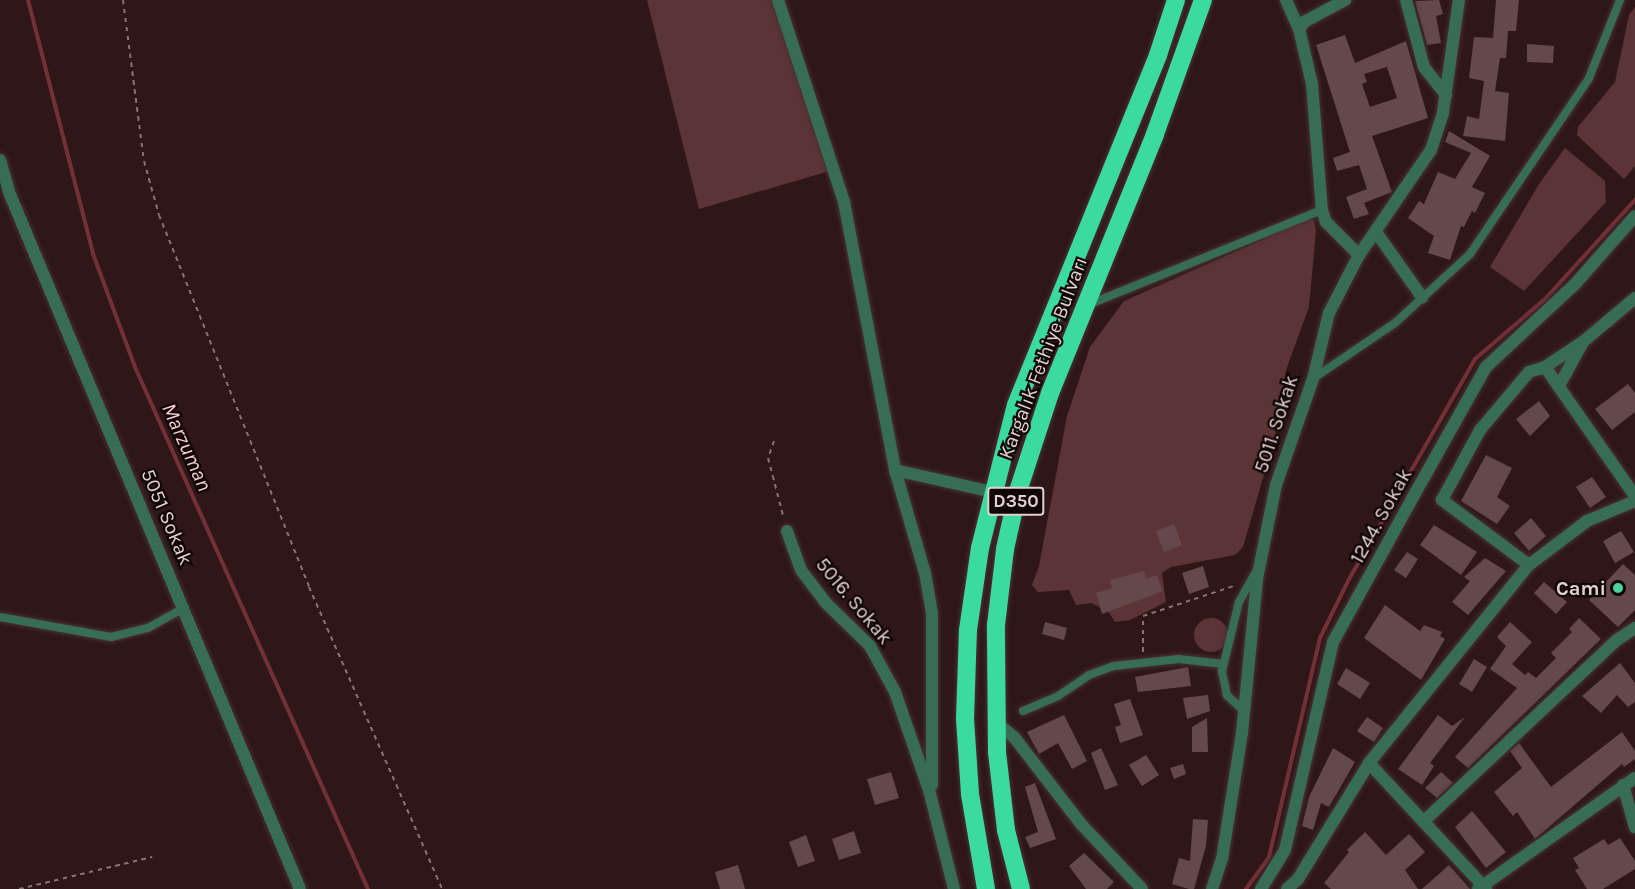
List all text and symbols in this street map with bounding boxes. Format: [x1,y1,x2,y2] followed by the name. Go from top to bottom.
[993,254,1093,462] street label: Kargalık Fethiye Bulvarı
[1249,372,1303,476] street label: 5011. Sokak
[156,399,218,495] water label: Marzuman
[1345,464,1417,568] street label: 1244. Sokak
[136,465,198,569] street label: 5051 Sokak
[986,486,1046,516] road number: D350
[811,553,897,649] street label: 5016. Sokak
[1556,576,1606,600] place label: Cami
[1611,581,1625,595] marker: Cami

